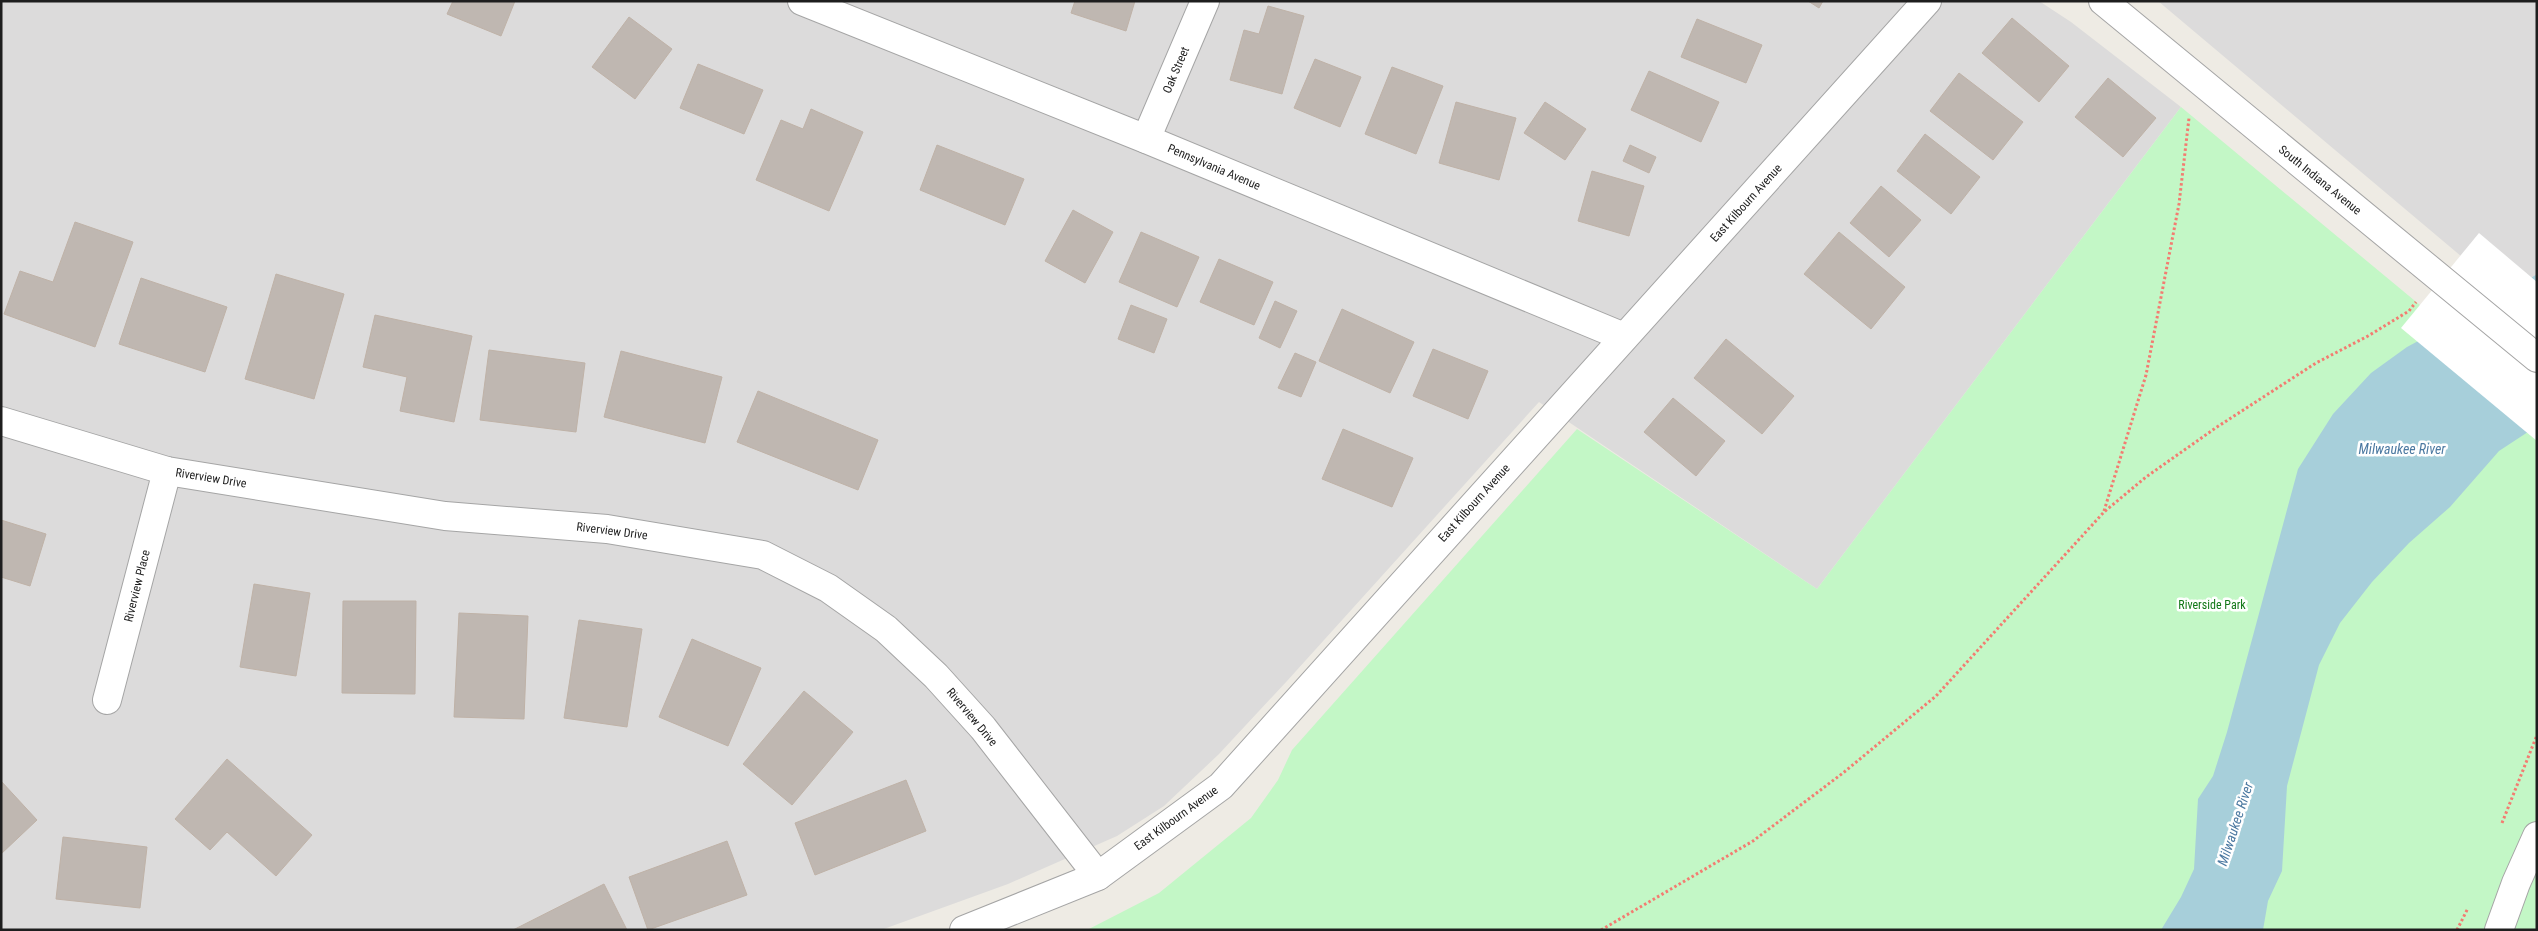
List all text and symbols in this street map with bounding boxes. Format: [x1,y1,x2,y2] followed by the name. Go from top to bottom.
[1160,44,1192,95] street label: Oak Street
[1165,141,1263,193] street label: Pennsylvania Avenue
[2276,142,2364,218] street label: South Indiana Avenue
[1707,161,1785,245] street label: East Kilbourn Avenue
[2359,441,2446,457] water label: Milwaukee River
[1435,461,1513,545] street label: East Kilbourn Avenue
[175,465,248,491] street label: Riverview Drive
[576,520,649,542] street label: Riverview Drive
[121,548,153,624] street label: Riverview Place
[2178,598,2246,612] park label: Riverside Park
[944,685,1001,749] street label: Riverview Drive
[2214,779,2256,868] water label: Milwaukee River
[1131,783,1221,853] street label: East Kilbourn Avenue

